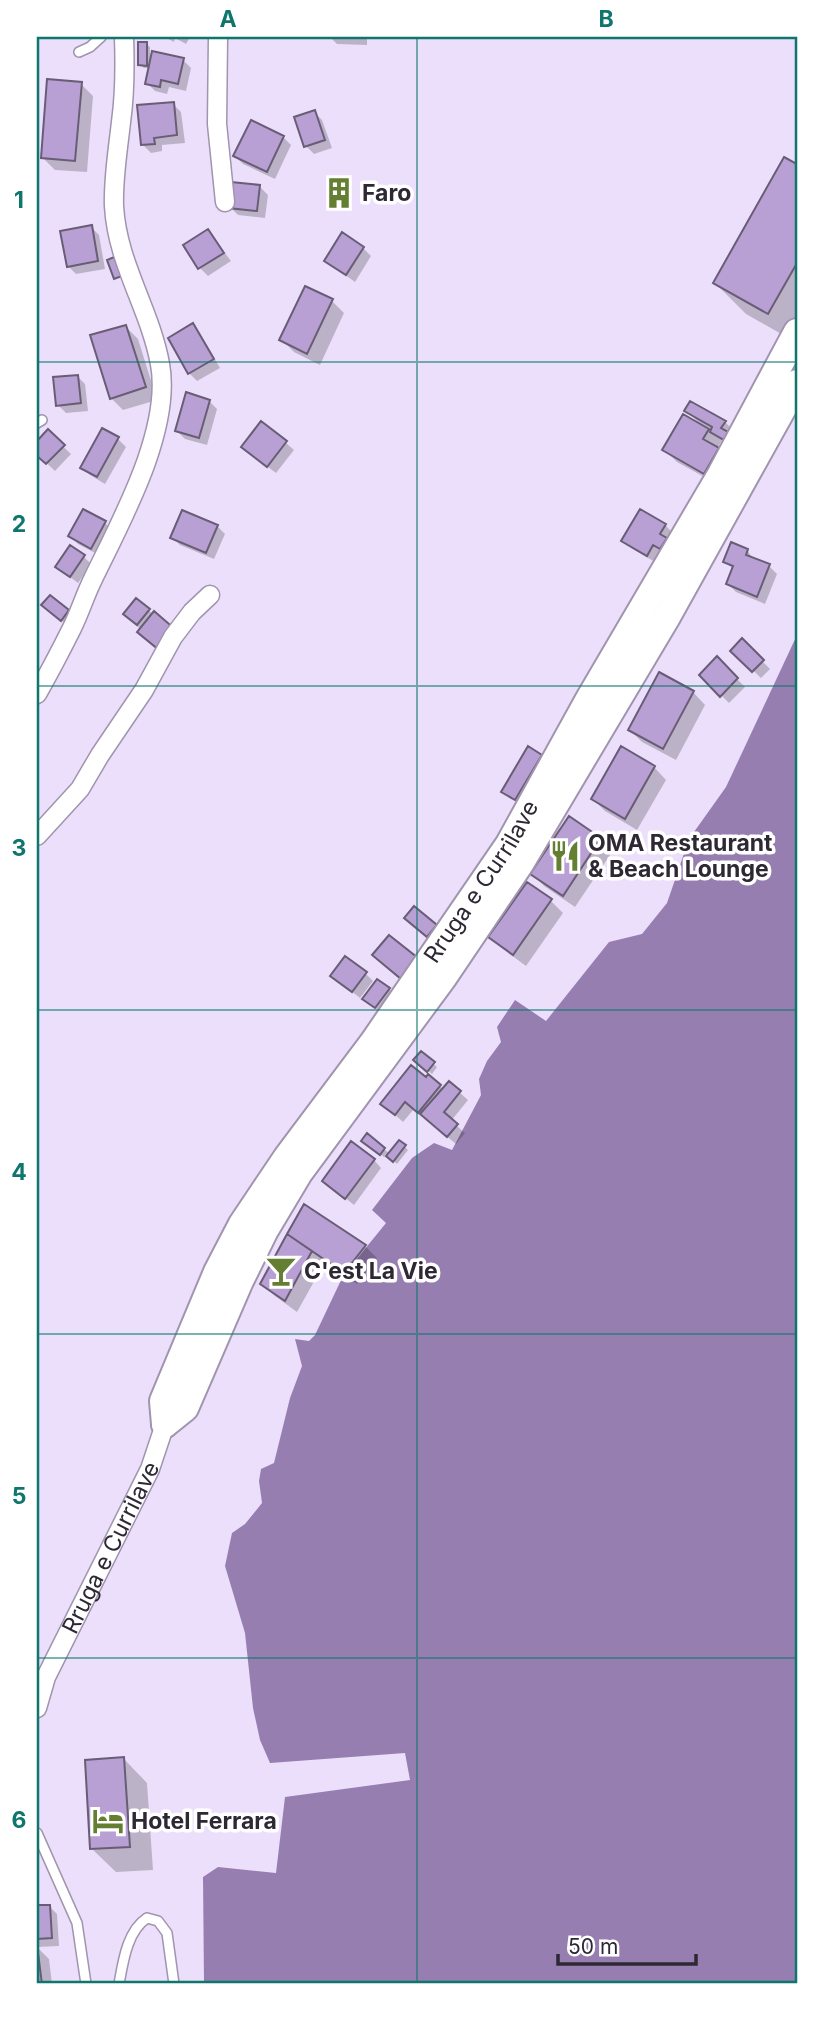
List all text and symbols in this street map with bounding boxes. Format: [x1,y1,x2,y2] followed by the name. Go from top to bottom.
[219,5,237,33] text: A
[598,5,614,33] text: B
[322,176,356,210] building icon: Faro
[362,179,411,207] place label: Faro
[14,186,24,214] text: 1
[12,510,26,538] text: 2
[418,795,544,968] street label: Rruga e Currilave
[588,829,773,883] place label: OMA Restaurant & Beach Lounge
[12,834,26,862] text: 3
[548,839,582,873] restaurant icon: OMA Restaurant & Beach Lounge
[11,1158,27,1186] text: 4
[264,1254,298,1288] bar icon: C'est La Vie
[304,1257,438,1285] place label: C'est La Vie
[56,1457,165,1638] street label: Rruga e Currilave
[12,1482,26,1510] text: 5
[91,1804,125,1838] hotel icon: Hotel Ferrara
[12,1806,26,1834] text: 6
[131,1807,277,1835] place label: Hotel Ferrara
[558,1923,696,1967] scale bar
[568,1934,618,1959] text: 50 m

